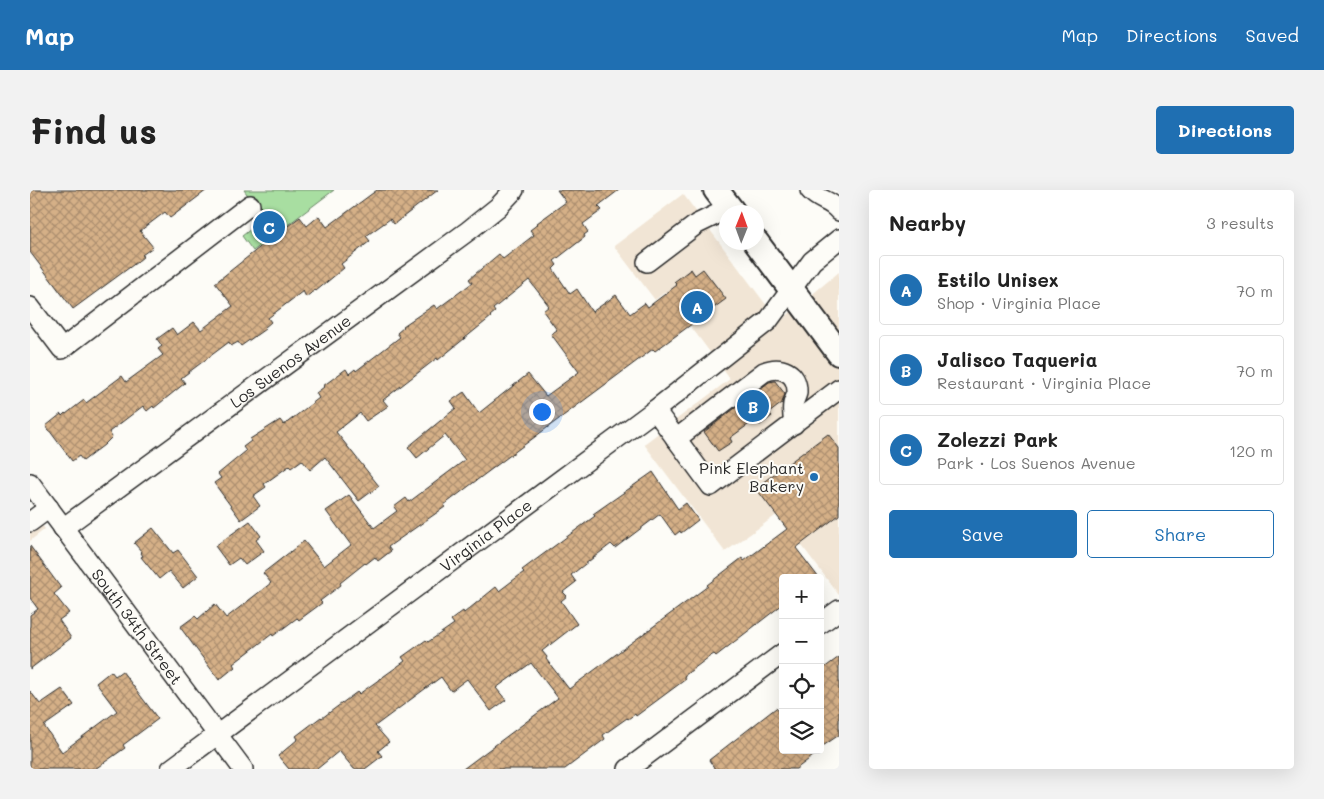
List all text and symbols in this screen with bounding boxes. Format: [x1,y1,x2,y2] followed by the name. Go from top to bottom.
[25,20,74,51] text: Map
[1061,23,1098,47] text: Map
[1126,23,1218,47] text: Directions
[1246,23,1299,47] text: Saved
[1156,106,1294,154] button: Directions
[30,107,157,153] text: Find us
[719,205,764,250] north arrow
[253,208,285,246] pin: C
[889,209,966,236] text: Nearby
[1206,212,1274,233] text: 3 results
[937,267,1059,292] text: Estilo Unisex
[900,280,912,301] text: A
[1236,280,1273,301] text: 70 m
[681,288,713,326] pin: A
[937,292,1101,313] text: Shop · Virginia Place
[225,309,355,412] street label: Los Suenos Avenue
[937,347,1097,372] text: Jalisco Taqueria
[901,360,911,381] text: B
[1236,360,1273,381] text: 70 m
[937,372,1151,393] text: Restaurant · Virginia Place
[737,387,769,425] pin: B
[529,399,555,425] your location
[937,427,1058,452] text: Zolezzi Park
[900,440,912,461] text: C
[1229,440,1273,461] text: 120 m
[937,452,1136,473] text: Park · Los Suenos Avenue
[699,457,804,496] place label: Pink Elephant Bakery
[808,471,820,483] marker: Pink Elephant Bakery
[435,494,536,576] street label: Virginia Place
[889,510,1077,558] button: Save
[1087,510,1274,558] button: Share
[87,564,187,688] street label: South 34th Street
[779,574,824,754] map controls
[779,574,824,619] button: +
[779,619,824,664] button: −
[779,664,824,709] button: locate
[779,709,824,754] button: layers

